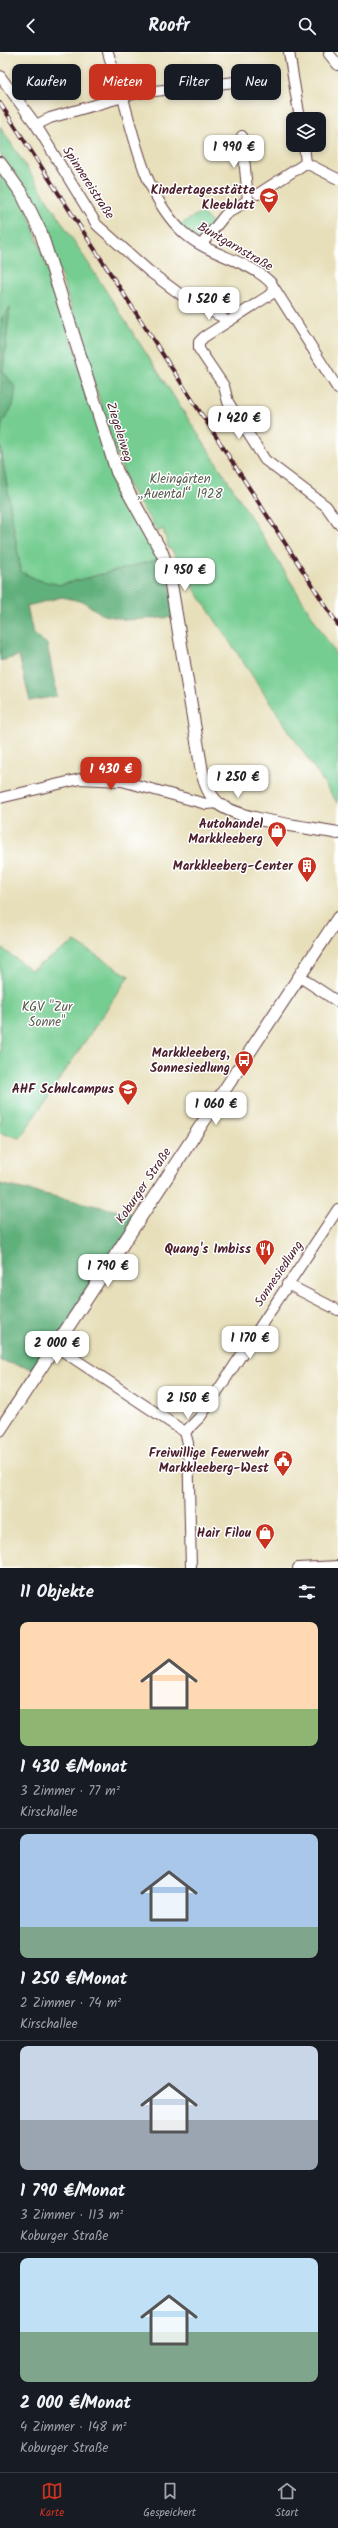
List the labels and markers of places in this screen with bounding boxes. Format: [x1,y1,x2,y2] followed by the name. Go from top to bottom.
[197,135,271,169] pin: 1 990 €
[151,180,256,216] place label: Kindertagesstätte Kleeblatt
[258,186,280,214] school or university icon: Kindertagesstätte Kleeblatt
[172,287,246,321] pin: 1 520 €
[202,406,276,440] pin: 1 420 €
[148,558,222,592] pin: 1 950 €
[74,757,148,791] pin: 1 430 €
[201,765,275,799] pin: 1 250 €
[188,814,264,850] place label: Autohandel Markkleeberg
[266,820,288,848] shop icon: Autohandel Markkleeberg
[296,855,318,883] building icon: Markkleeberg-Center
[173,856,294,877] place label: Markkleeberg-Center
[150,1043,230,1079] place label: Markkleeberg, Sonnesiedlung
[233,1049,255,1077] bus stop icon: Markkleeberg, Sonnesiedlung
[117,1078,139,1106] school or university icon: AHF Schulcampus
[12,1079,114,1100] place label: AHF Schulcampus
[179,1092,253,1126] pin: 1 060 €
[254,1238,276,1266] restaurant icon: Quang's Imbiss
[165,1239,251,1260] place label: Quang's Imbiss
[71,1254,145,1288] pin: 1 790 €
[213,1326,287,1360] pin: 1 170 €
[20,1331,94,1365] pin: 2 000 €
[151,1386,225,1420] pin: 2 150 €
[149,1443,270,1479] place label: Freiwillige Feuerwehr Markkleeberg-West
[272,1449,294,1477] public building icon: Freiwillige Feuerwehr Markkleeberg-West
[254,1522,276,1550] shop icon: Hair Filou
[197,1523,252,1544] place label: Hair Filou

